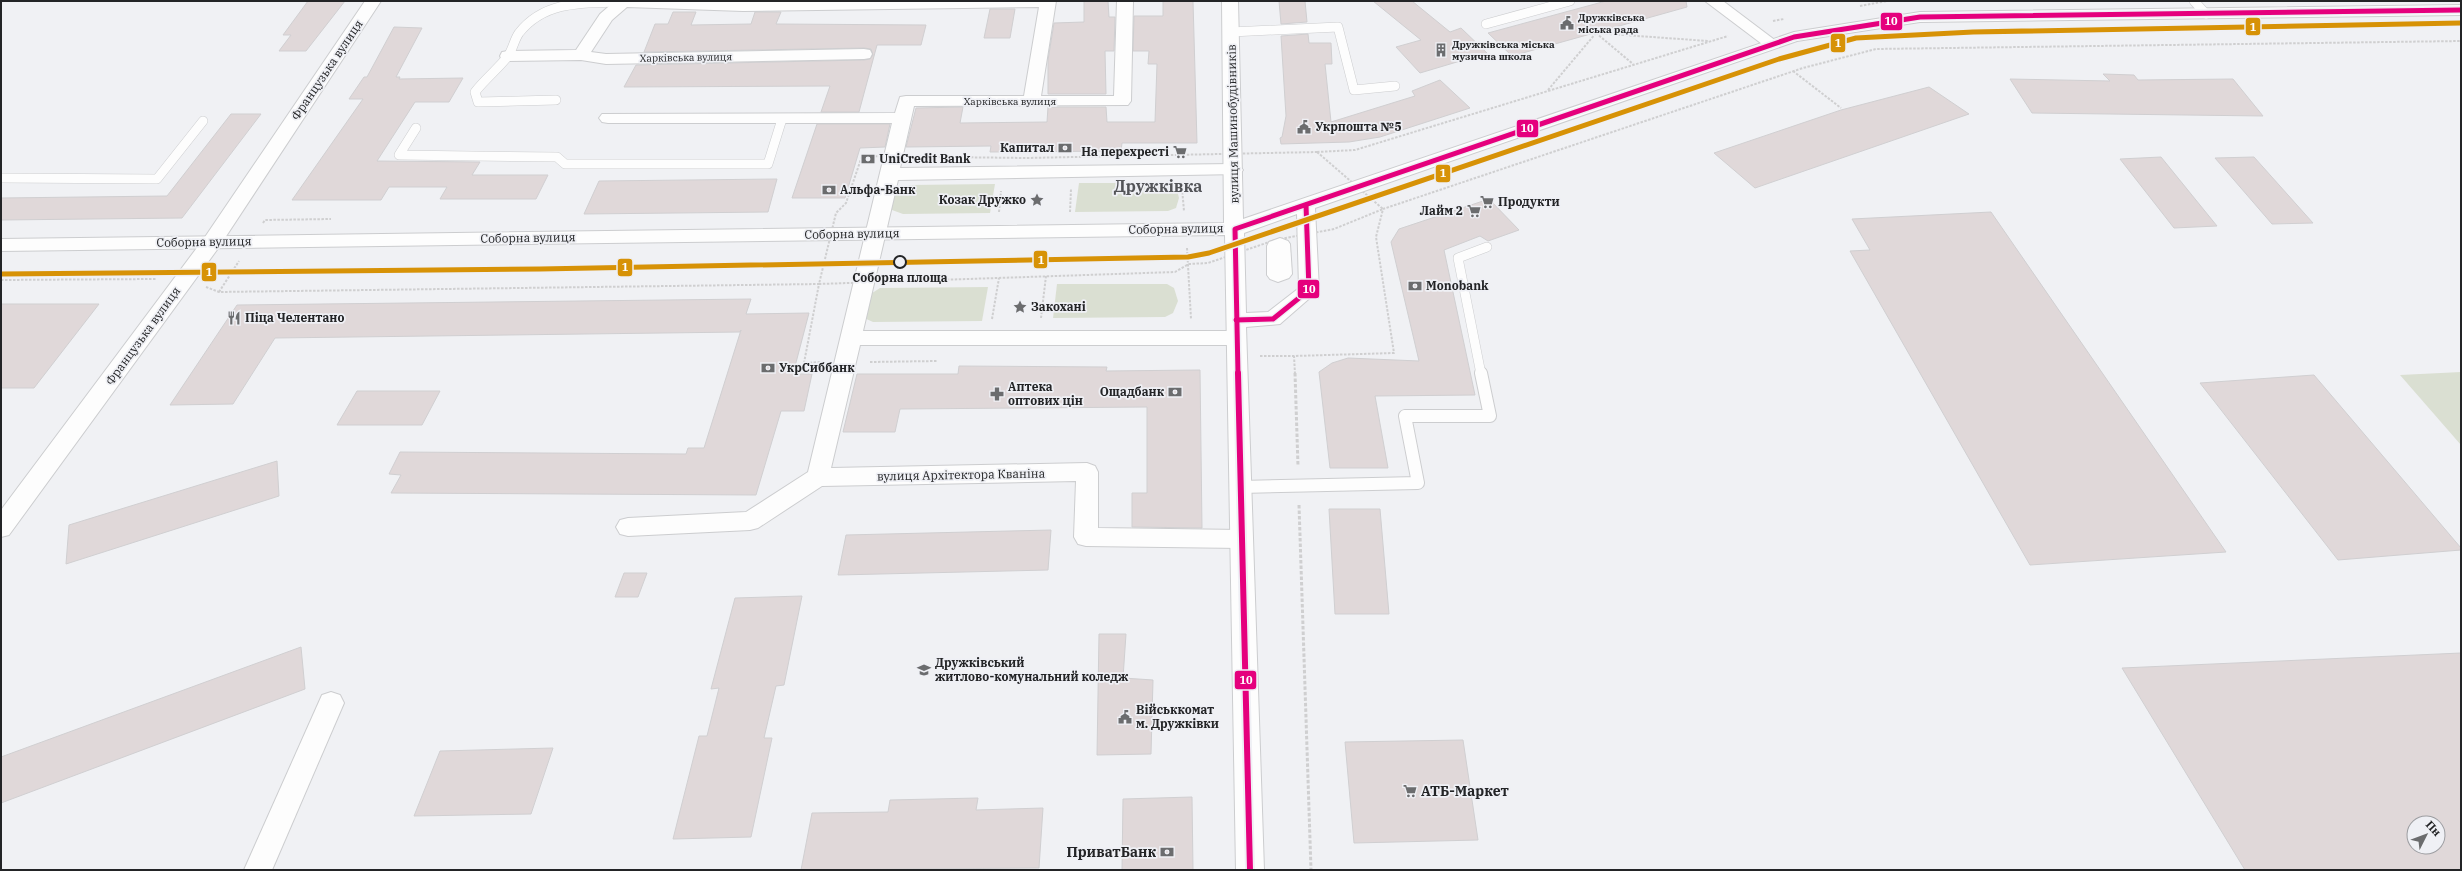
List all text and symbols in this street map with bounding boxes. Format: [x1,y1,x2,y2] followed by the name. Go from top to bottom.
[1578,11,1645,36] place label: Дружківська міська рада
[1880,12,1903,31] line badge: 10
[1884,14,1898,28] text: 10
[1559,15,1575,31] public building icon: Дружківська міська рада
[287,17,366,123] street label: Французька вулиця
[2245,17,2261,36] line badge: 1
[2250,20,2257,34] text: 1
[1830,33,1846,53] line badge: 1
[1835,36,1842,50] text: 1
[1452,38,1555,63] place label: Дружківська міська музична школа
[1433,42,1449,58] building icon: Дружківська міська музична школа
[1224,44,1241,204] street label: вулиця Машинобудівників
[640,50,733,65] street label: Харківська вулиця
[964,95,1056,108] street label: Харківська вулиця
[1296,119,1312,135] public building icon: Укрпошта №5
[1315,119,1402,134] place label: Укрпошта №5
[1516,119,1539,138] line badge: 10
[1520,121,1534,135] text: 10
[1000,140,1054,155] place label: Капитал
[1057,140,1073,156] bank icon: Капитал
[1081,144,1169,159] place label: На перехресті
[1172,144,1188,160] supermarket icon: На перехресті
[860,151,876,167] bank icon: UniCredit Bank
[879,151,971,166] place label: UniCredit Bank
[1435,164,1451,183] line badge: 1
[1440,166,1447,180] text: 1
[1114,176,1202,196] district label: Дружківка
[821,182,837,198] bank icon: Альфа-Банк
[840,182,916,197] place label: Альфа-Банк
[939,192,1026,207] place label: Козак Дружко
[1029,192,1045,208] place icon: Козак Дружко
[1479,194,1495,210] supermarket icon: Продукти
[1498,194,1560,209] place label: Продукти
[1420,203,1463,218] place label: Лайм 2
[1466,203,1482,219] supermarket icon: Лайм 2
[1128,220,1224,237] street label: Соборна вулиця
[804,225,900,242] street label: Соборна вулиця
[480,229,576,246] street label: Соборна вулиця
[156,233,252,250] street label: Соборна вулиця
[1033,250,1048,269] line badge: 1
[1038,253,1045,267] text: 1
[893,255,907,269] marker: Соборна площа
[617,258,633,277] line badge: 1
[622,260,629,274] text: 1
[201,262,217,282] line badge: 1
[206,265,213,279] text: 1
[852,270,948,285] place label: Соборна площа
[1407,278,1423,294] bank icon: Monobank
[1426,278,1489,293] place label: Monobank
[1297,279,1320,299] line badge: 10
[1302,282,1316,296] text: 10
[102,284,183,388] street label: Французька вулиця
[1012,299,1028,315] place icon: Закохані
[1031,299,1086,314] place label: Закохані
[226,310,242,326] restaurant icon: Піца Челентано
[245,310,344,325] place label: Піца Челентано
[760,360,776,376] bank icon: УкрСиббанк
[779,360,855,375] place label: УкрСиббанк
[1008,379,1083,408] place label: Аптека оптових цін
[1100,384,1165,399] place label: Ощадбанк
[1167,384,1183,400] bank icon: Ощадбанк
[989,386,1005,402] pharmacy icon: Аптека оптових цін
[877,466,1046,483] street label: вулиця Архітектора Кваніна
[935,655,1129,684] place label: Дружківський житлово-комунальний коледж
[916,662,932,678] school or university icon: Дружківський житлово-комунальний коледж
[1234,670,1257,690] line badge: 10
[1239,673,1253,687] text: 10
[1136,702,1219,731] place label: Військкомат м. Дружківки
[1117,709,1133,725] public building icon: Військкомат м. Дружківки
[1421,782,1509,800] place label: АТБ-Маркет
[1402,783,1418,799] supermarket icon: АТБ-Маркет
[2406,815,2446,855] north arrow
[2423,818,2444,839] text: Пн
[1066,843,1156,861] place label: ПриватБанк
[1159,844,1175,860] bank icon: ПриватБанк

